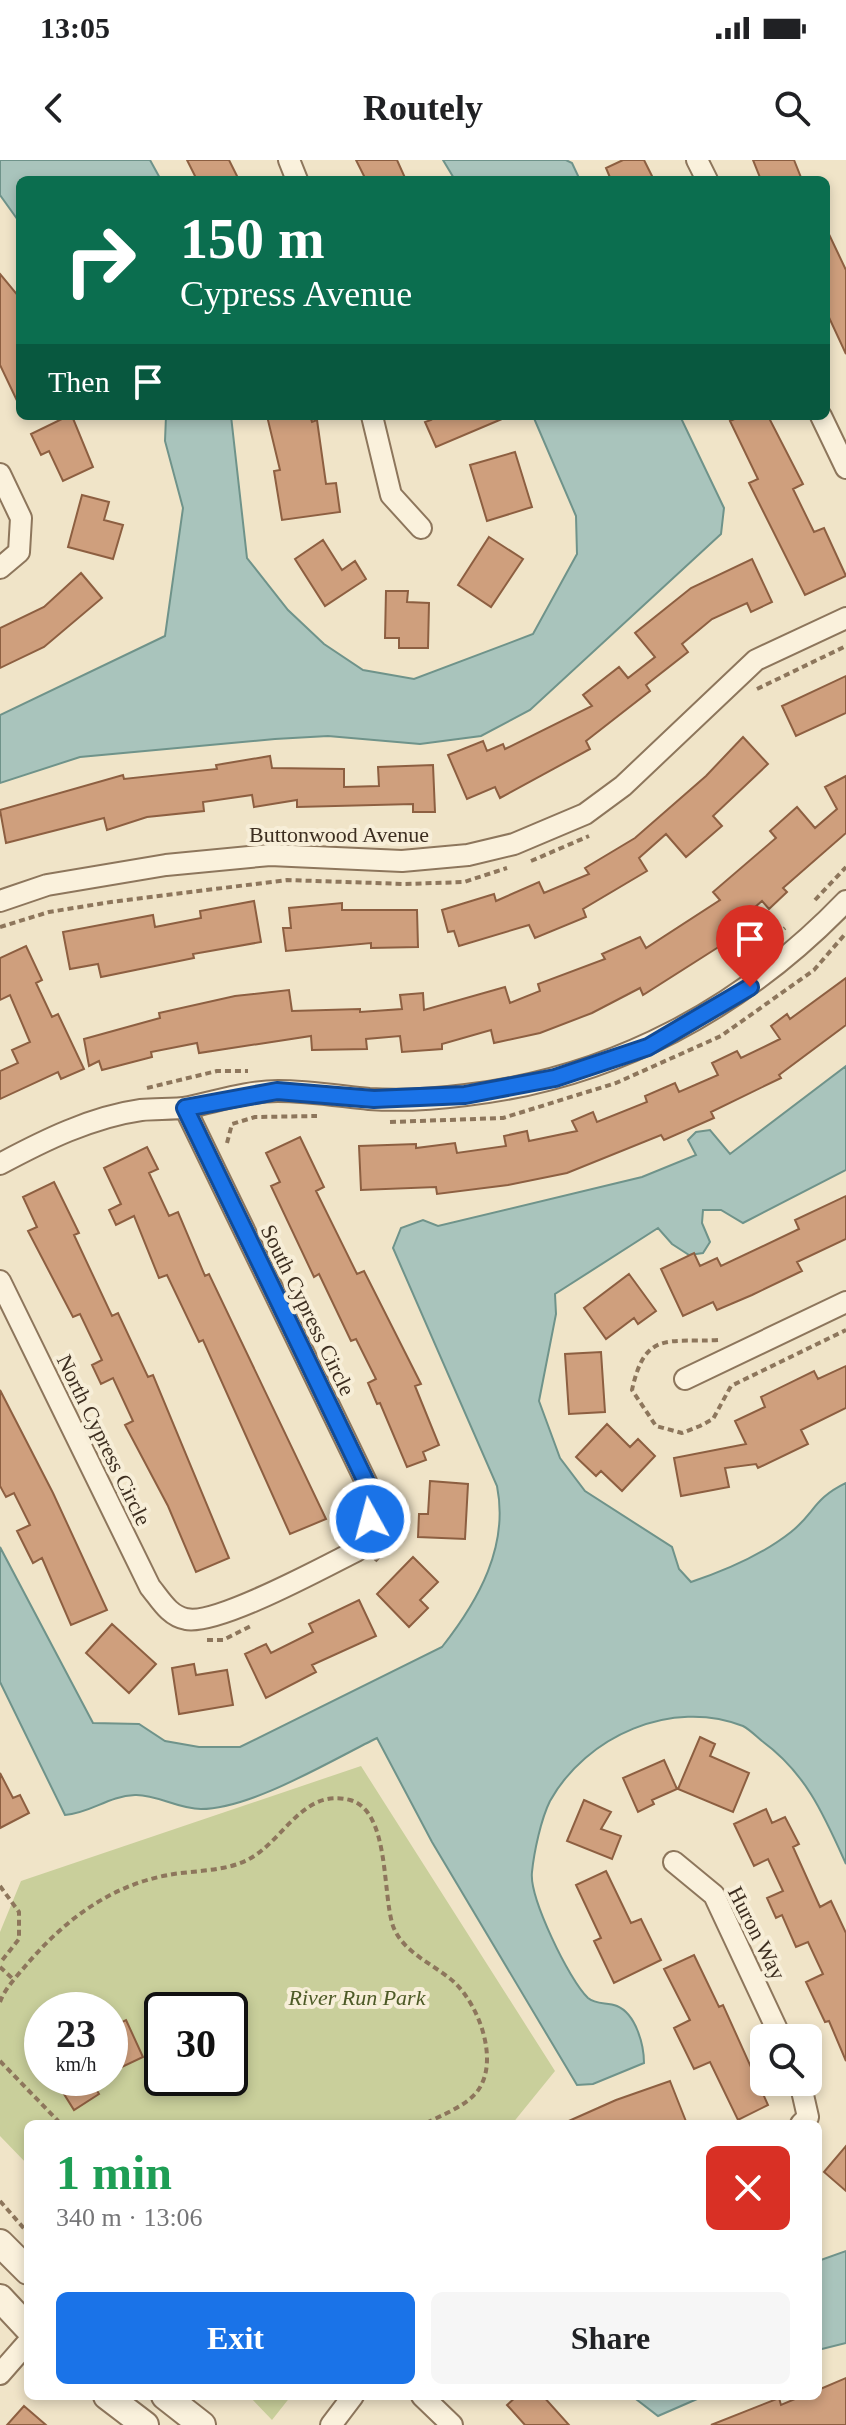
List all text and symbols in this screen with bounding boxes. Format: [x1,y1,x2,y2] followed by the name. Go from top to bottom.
[40,11,110,44] text: 13:05
[32,86,76,130] icon: back
[770,86,814,130] icon: search
[363,88,483,128] text: Routely
[48,208,152,312] icon: right
[180,208,325,270] text: 150 m
[180,274,412,314] text: Cypress Avenue
[126,360,170,404] icon: arrive
[48,365,110,398] text: Then
[249,822,429,847] street label: Buttonwood Avenue
[716,905,784,987] pin
[728,917,772,961] icon: arrive
[256,1220,360,1400] street label: South Cypress Circle
[52,1350,156,1530] street label: North Cypress Circle
[328,1477,412,1561] position arrow
[723,1882,791,1984] street label: Huron Way
[288,1985,427,2010] park label: River Run Park
[144,1992,248,2096] speed limit sign: 30
[56,2011,96,2056] text: 23
[750,2024,822,2096] map controls
[750,2024,822,2096] button: search
[55,2053,97,2075] text: km/h
[56,2146,172,2199] text: 1 min
[706,2146,790,2230] button: close
[56,2203,203,2232] text: 340 m · 13:06
[56,2292,415,2384] button: Exit
[431,2292,790,2384] button: Share

